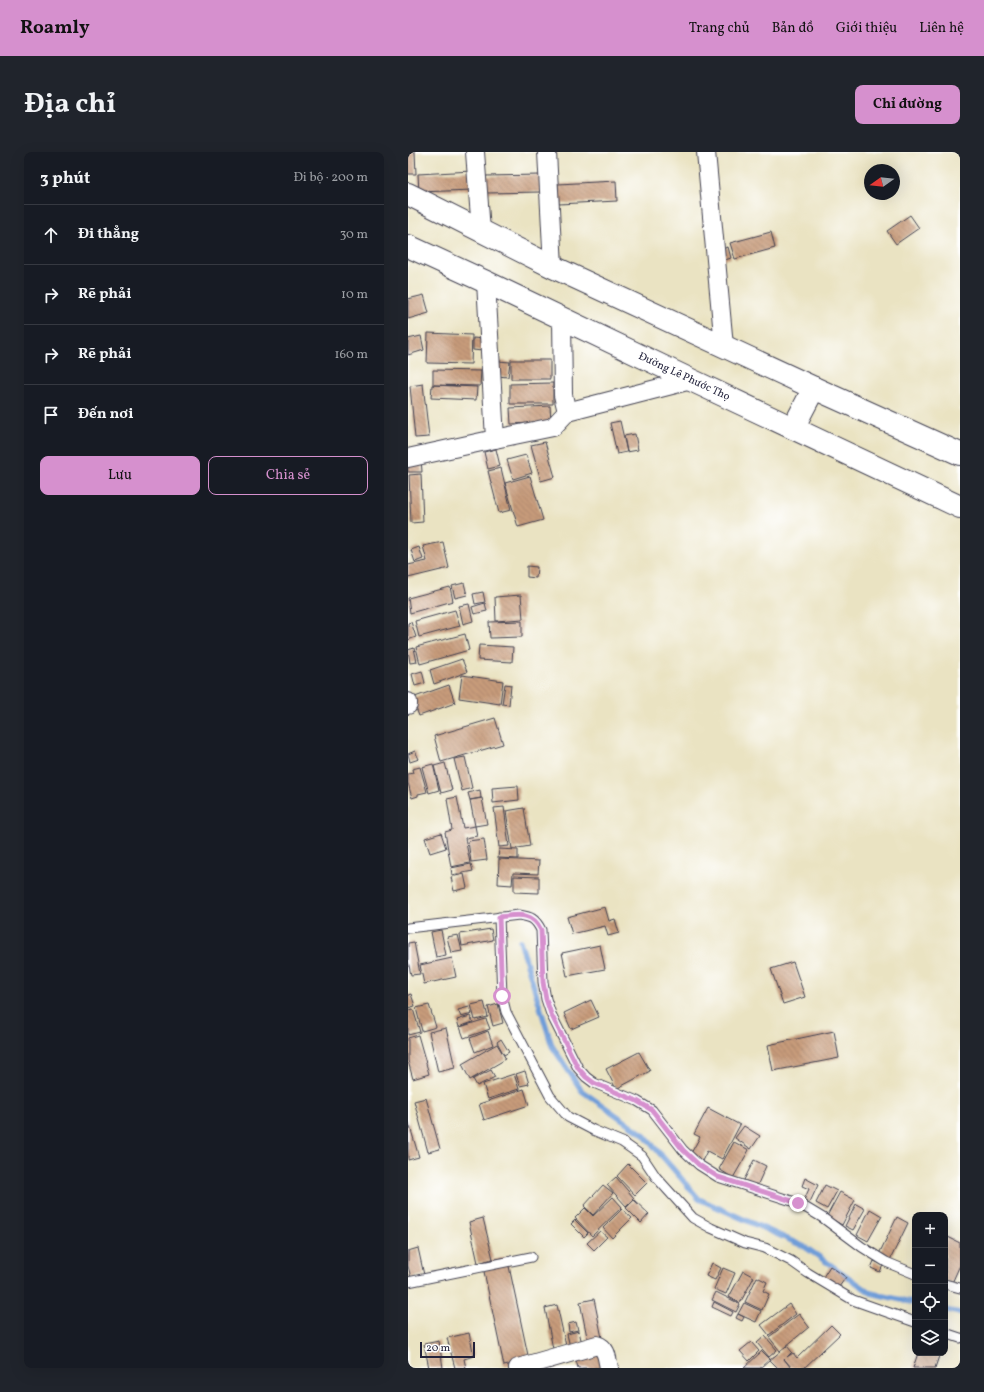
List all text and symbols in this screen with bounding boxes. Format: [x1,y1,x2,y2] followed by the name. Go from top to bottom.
[20,15,90,41] text: Roamly
[689,19,750,38] text: Trang chủ
[772,19,814,38] text: Bản đồ
[836,19,897,38] text: Giới thiệu
[919,19,964,38] text: Liên hệ
[24,85,116,124] text: Địa chỉ
[855,85,960,124] button: Chỉ đường
[864,164,900,200] north arrow
[40,167,90,190] text: 3 phút
[293,169,368,187] text: Đi bộ · 200 m
[40,224,62,246] icon: ahead
[78,224,139,245] text: Đi thẳng
[340,226,368,244] text: 30 m
[40,284,62,306] icon: right
[78,284,132,305] text: Rẽ phải
[341,286,368,304] text: 10 m
[40,344,62,366] icon: right
[78,344,132,365] text: Rẽ phải
[334,346,368,364] text: 160 m
[636,349,732,405] street label: Đường Lê Phước Thọ
[40,404,62,426] icon: arrive
[78,404,134,425] text: Đến nơi
[40,456,200,495] button: Lưu
[208,456,368,495] button: Chia sẻ
[493,987,511,1005] route start
[789,1194,807,1212] route end
[912,1212,948,1356] map controls
[912,1212,948,1248] button: +
[912,1248,948,1284] button: −
[912,1284,948,1320] button: locate
[912,1320,948,1356] button: layers
[420,1340,475,1359] scale bar
[426,1341,450,1356] text: 20 m

